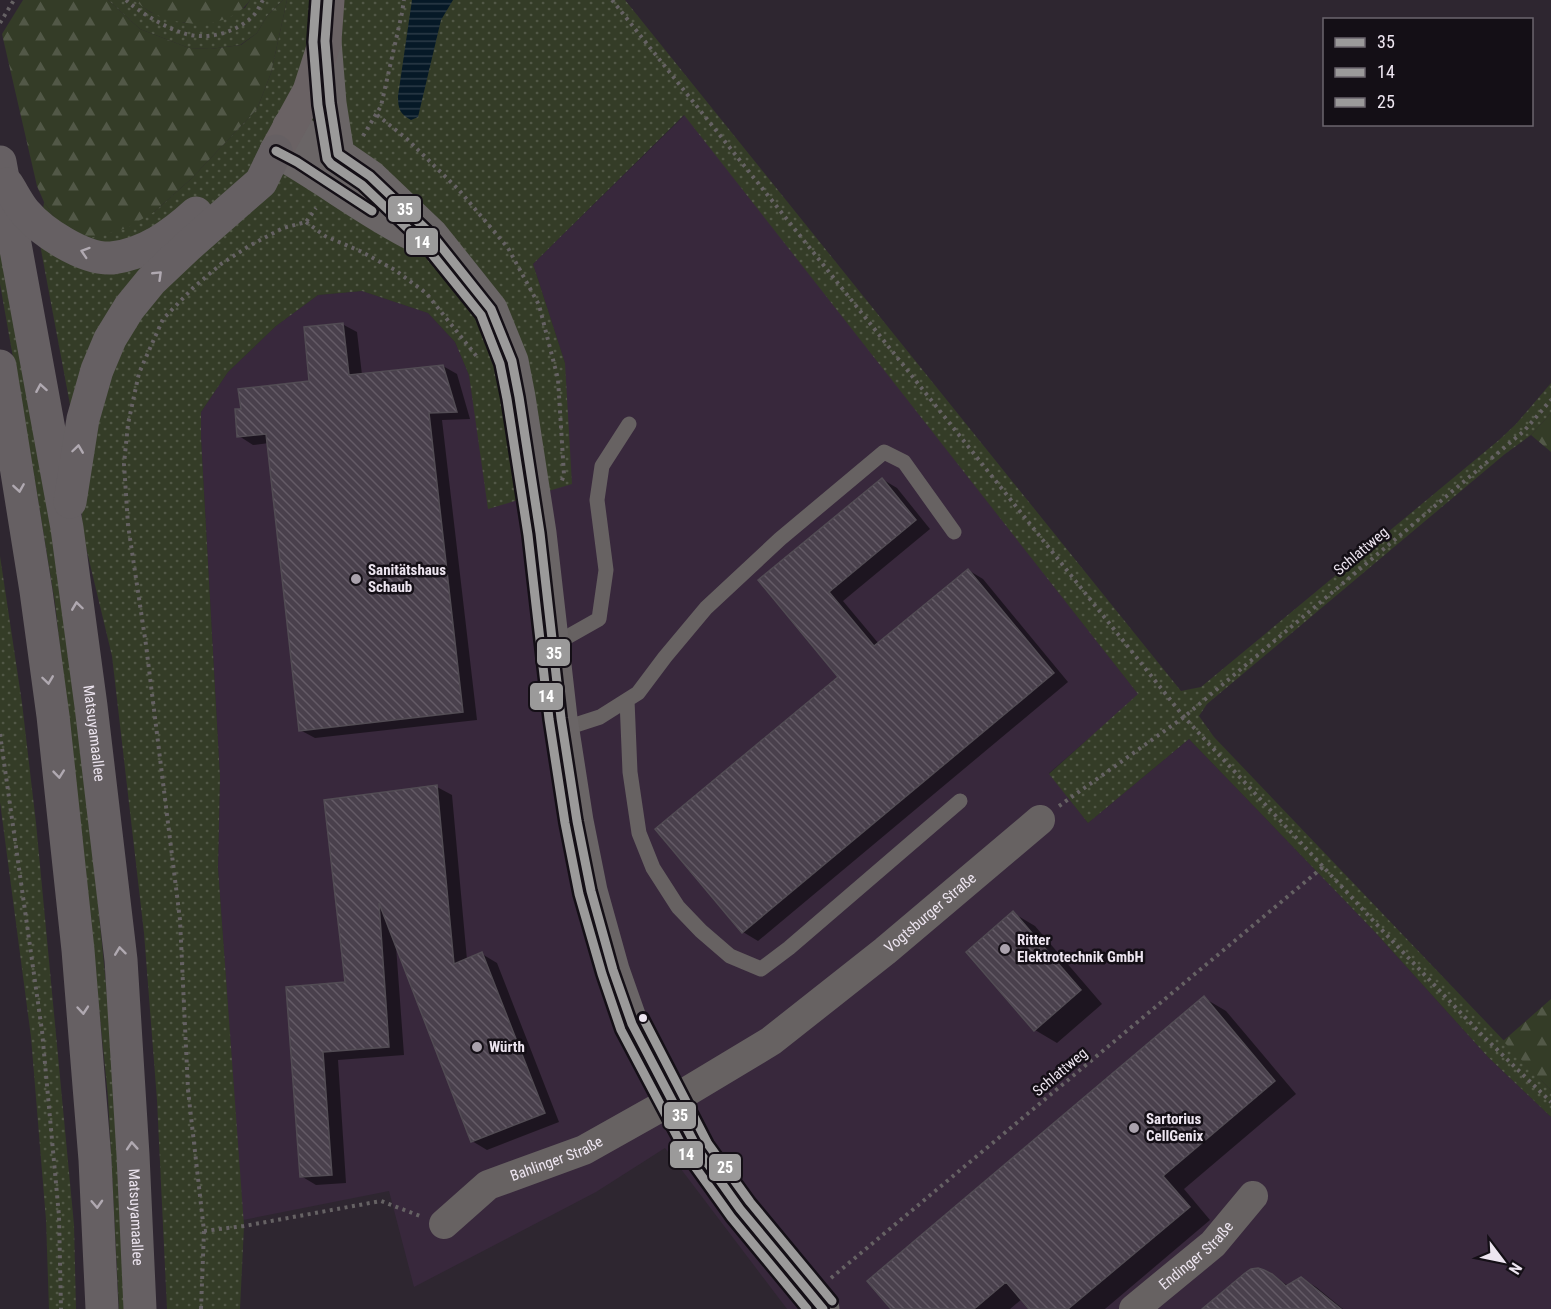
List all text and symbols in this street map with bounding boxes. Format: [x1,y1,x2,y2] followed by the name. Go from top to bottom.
[1323,18,1533,126] legend
[1377,31,1395,52] text: 35
[1377,61,1395,82] text: 14
[1377,91,1395,112] text: 25
[387,195,422,223] line badge: 35
[397,200,413,219] text: 35
[405,227,439,256] line badge: 14
[414,233,430,252] text: 14
[80,247,91,259] one-way arrow
[151,271,161,282] one-way arrow
[35,383,48,393] one-way arrow
[72,445,84,454] one-way arrow
[13,483,25,492] one-way arrow
[1330,523,1392,579] street label: Schlattweg
[368,561,446,596] place label: Sanitätshaus Schaub
[349,572,363,586] marker: Sanitätshaus Schaub
[72,602,84,611] one-way arrow
[536,638,571,667] line badge: 35
[546,644,562,663] text: 35
[42,676,54,685] one-way arrow
[529,682,564,711] line badge: 14
[79,684,109,782] street label: Matsuyamaallee
[538,687,554,706] text: 14
[52,769,65,778] one-way arrow
[881,869,980,957] street label: Vogtsburger Straße
[1017,931,1144,966] place label: Ritter Elektrotechnik GmbH
[998,942,1012,956] marker: Ritter Elektrotechnik GmbH
[114,947,126,956] one-way arrow
[76,1005,89,1014] one-way arrow
[637,1012,649,1024] unlabelled marker
[489,1038,525,1056] place label: Würth
[470,1040,484,1054] marker: Würth
[1029,1044,1091,1100] street label: Schlattweg
[663,1101,697,1130] line badge: 35
[672,1106,688,1125] text: 35
[1146,1110,1203,1145] place label: Sartorius CellGenix
[1127,1121,1141,1135] marker: Sartorius CellGenix
[508,1132,606,1185] street label: Bahlinger Straße
[669,1140,704,1169] line badge: 14
[126,1141,139,1150] one-way arrow
[678,1145,694,1164] text: 14
[708,1153,742,1182] line badge: 25
[717,1158,733,1177] text: 25
[125,1168,147,1266] street label: Matsuyamaallee
[90,1199,103,1208] one-way arrow
[1155,1218,1237,1294] street label: Endinger Straße
[1473,1231,1533,1291] north arrow
[1505,1259,1526,1278] text: N

